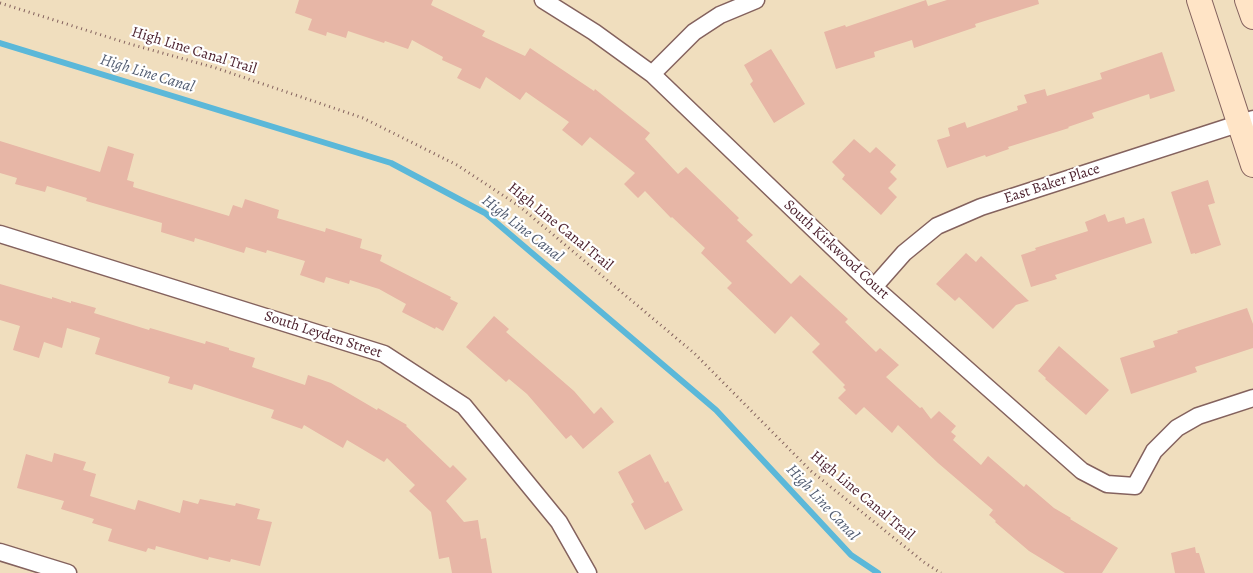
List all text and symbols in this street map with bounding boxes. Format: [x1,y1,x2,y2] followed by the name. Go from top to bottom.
[129,23,259,79] street label: High Line Canal Trail
[98,51,196,97] water label: High Line Canal
[1002,160,1102,208] street label: East Baker Place
[504,179,616,275] street label: High Line Canal Trail
[478,191,566,267] water label: High Line Canal
[780,196,892,304] street label: South Kirkwood Court
[262,307,384,363] street label: South Leyden Street
[806,447,918,545] street label: High Line Canal Trail
[782,461,862,545] water label: High Line Canal

